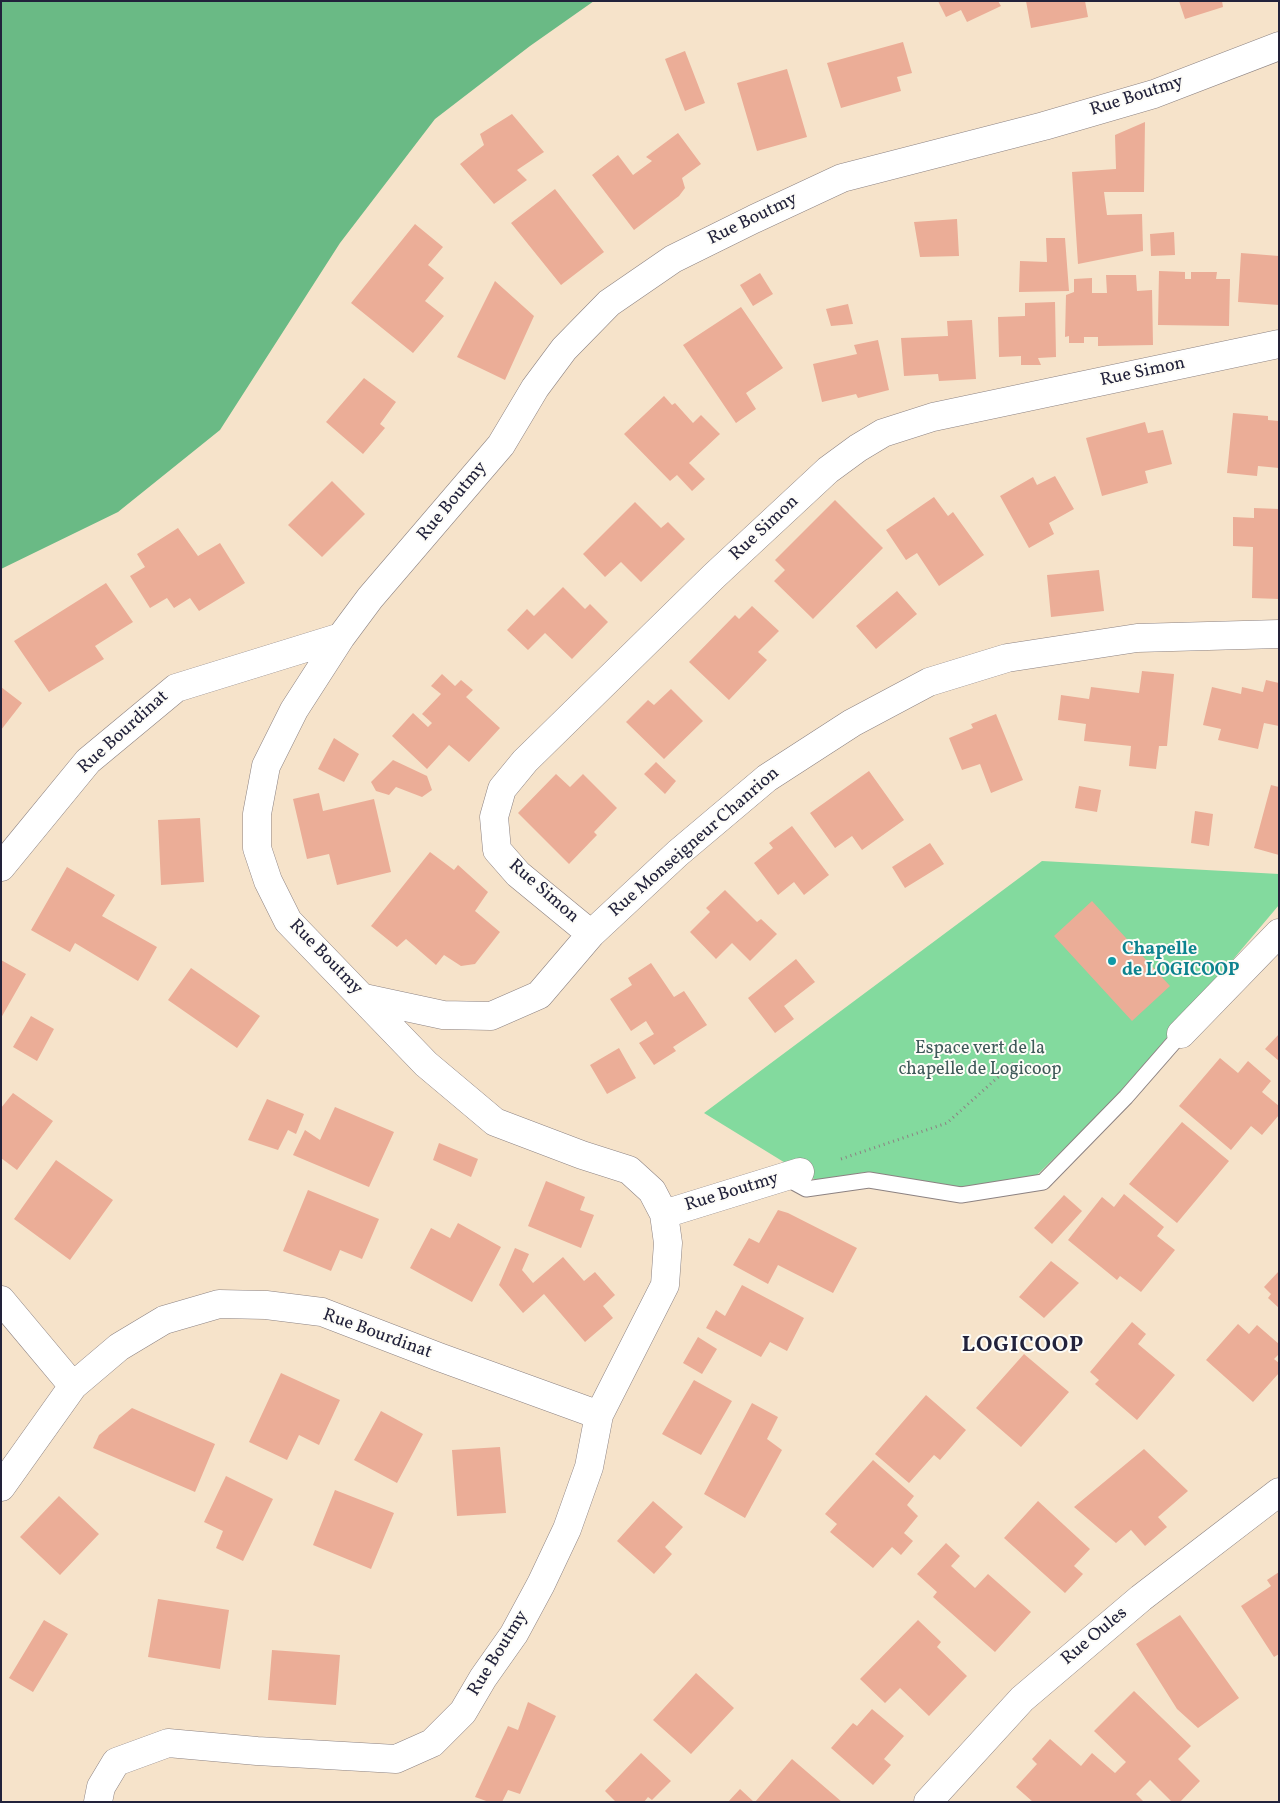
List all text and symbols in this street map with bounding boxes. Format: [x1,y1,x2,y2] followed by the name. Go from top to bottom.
[1088,72,1186,122] street label: Rue Boutmy
[705,189,801,251] street label: Rue Boutmy
[1099,353,1187,393] street label: Rue Simon
[414,458,492,546] street label: Rue Boutmy
[726,492,804,566] street label: Rue Simon
[74,687,174,779] street label: Rue Bourdinat
[606,763,784,923] street label: Rue Monseigneur Chanrion
[503,856,583,928] street label: Rue Simon
[284,916,366,1000] street label: Rue Boutmy
[1122,940,1240,982] place label: Chapelle de LOGICOOP
[1106,955,1118,967] marker: Chapelle de LOGICOOP
[898,1039,1062,1082] park label: Espace vert de la chapelle de Logicoop
[683,1169,781,1217] street label: Rue Boutmy
[320,1305,434,1365] street label: Rue Bourdinat
[961,1334,1085,1360] district label: LOGICOOP
[1058,1603,1132,1671] street label: Rue Oules
[464,1607,534,1701] street label: Rue Boutmy

